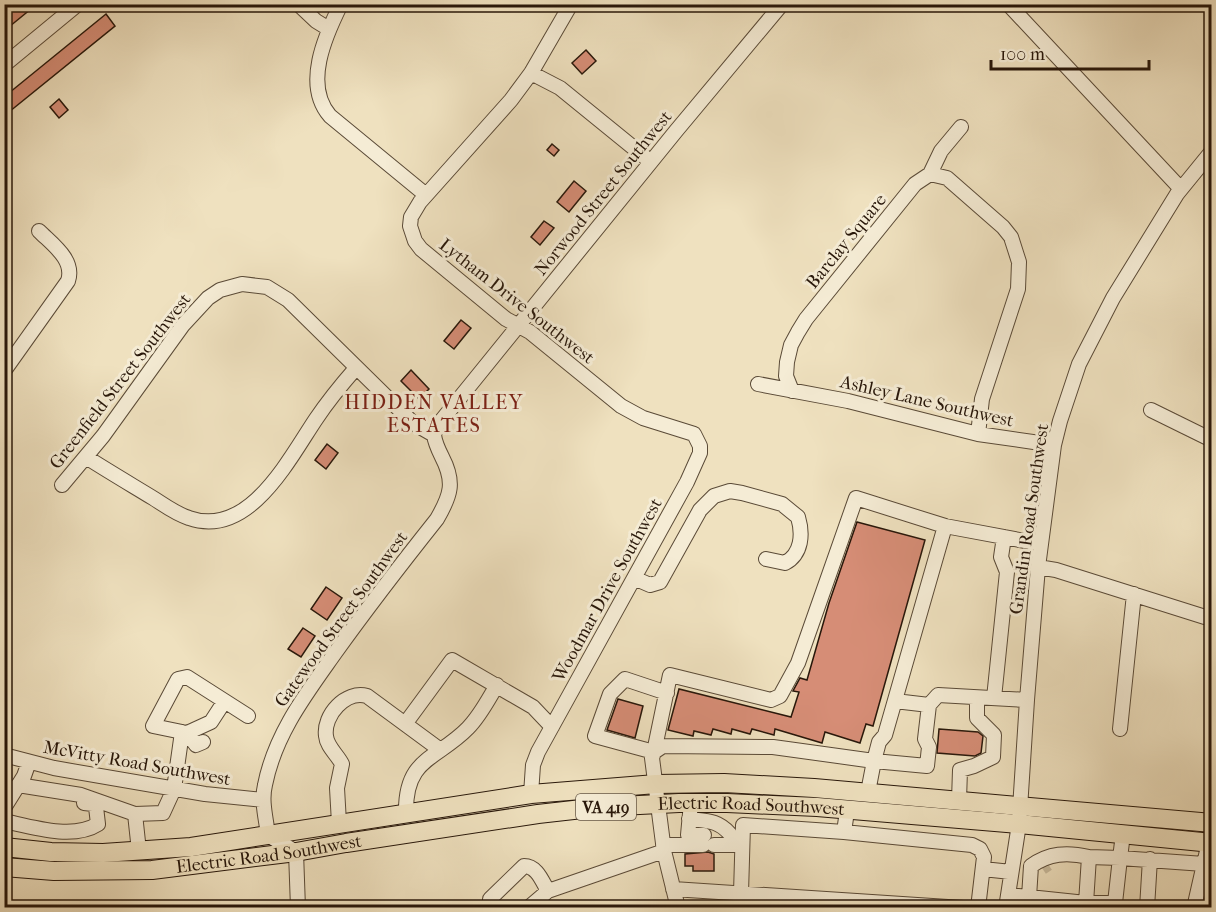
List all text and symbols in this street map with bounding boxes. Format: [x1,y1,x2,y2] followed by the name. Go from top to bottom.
[991,33,1148,71] scale bar
[1000,44,1045,65] text: 100 m
[530,106,677,280] street label: Norwood Street Southwest
[802,190,891,293] street label: Barclay Square
[435,234,599,369] street label: Lytham Drive Southwest
[45,289,196,473] street label: Greenfield Street Southwest
[837,371,1016,432] street label: Ashley Lane Southwest
[344,391,524,437] district label: HIDDEN VALLEY ESTATES
[1006,422,1053,616] street label: Grandin Road Southwest
[548,494,667,687] street label: Woodmar Drive Southwest
[271,527,413,711] street label: Gatewood Street Southwest
[42,737,233,790] street label: McVitty Road Southwest
[657,793,846,820] street label: Electric Road Southwest
[576,794,636,820] road number: VA 419
[175,831,364,878] street label: Electric Road Southwest

